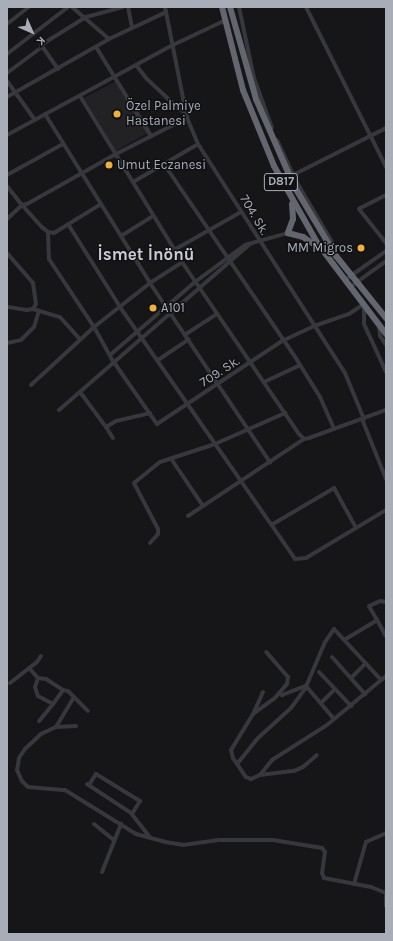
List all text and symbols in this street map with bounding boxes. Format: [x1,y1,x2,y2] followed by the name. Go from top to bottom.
[12,12,52,52] north arrow
[34,34,48,48] text: K
[126,99,201,130] place label: Özel Palmiye Hastanesi
[111,108,123,120] marker: Özel Palmiye Hastanesi
[117,157,206,173] place label: Umut Eczanesi
[104,160,114,170] marker: Umut Eczanesi
[263,172,299,192] road number: D817
[236,192,272,238] street label: 704. Sk.
[287,240,353,256] place label: MM Migros
[356,243,366,253] marker: MM Migros
[98,245,194,265] district label: İsmet İnönü
[161,300,185,316] place label: A101
[148,303,158,313] marker: A101
[197,353,243,391] street label: 709. Sk.

